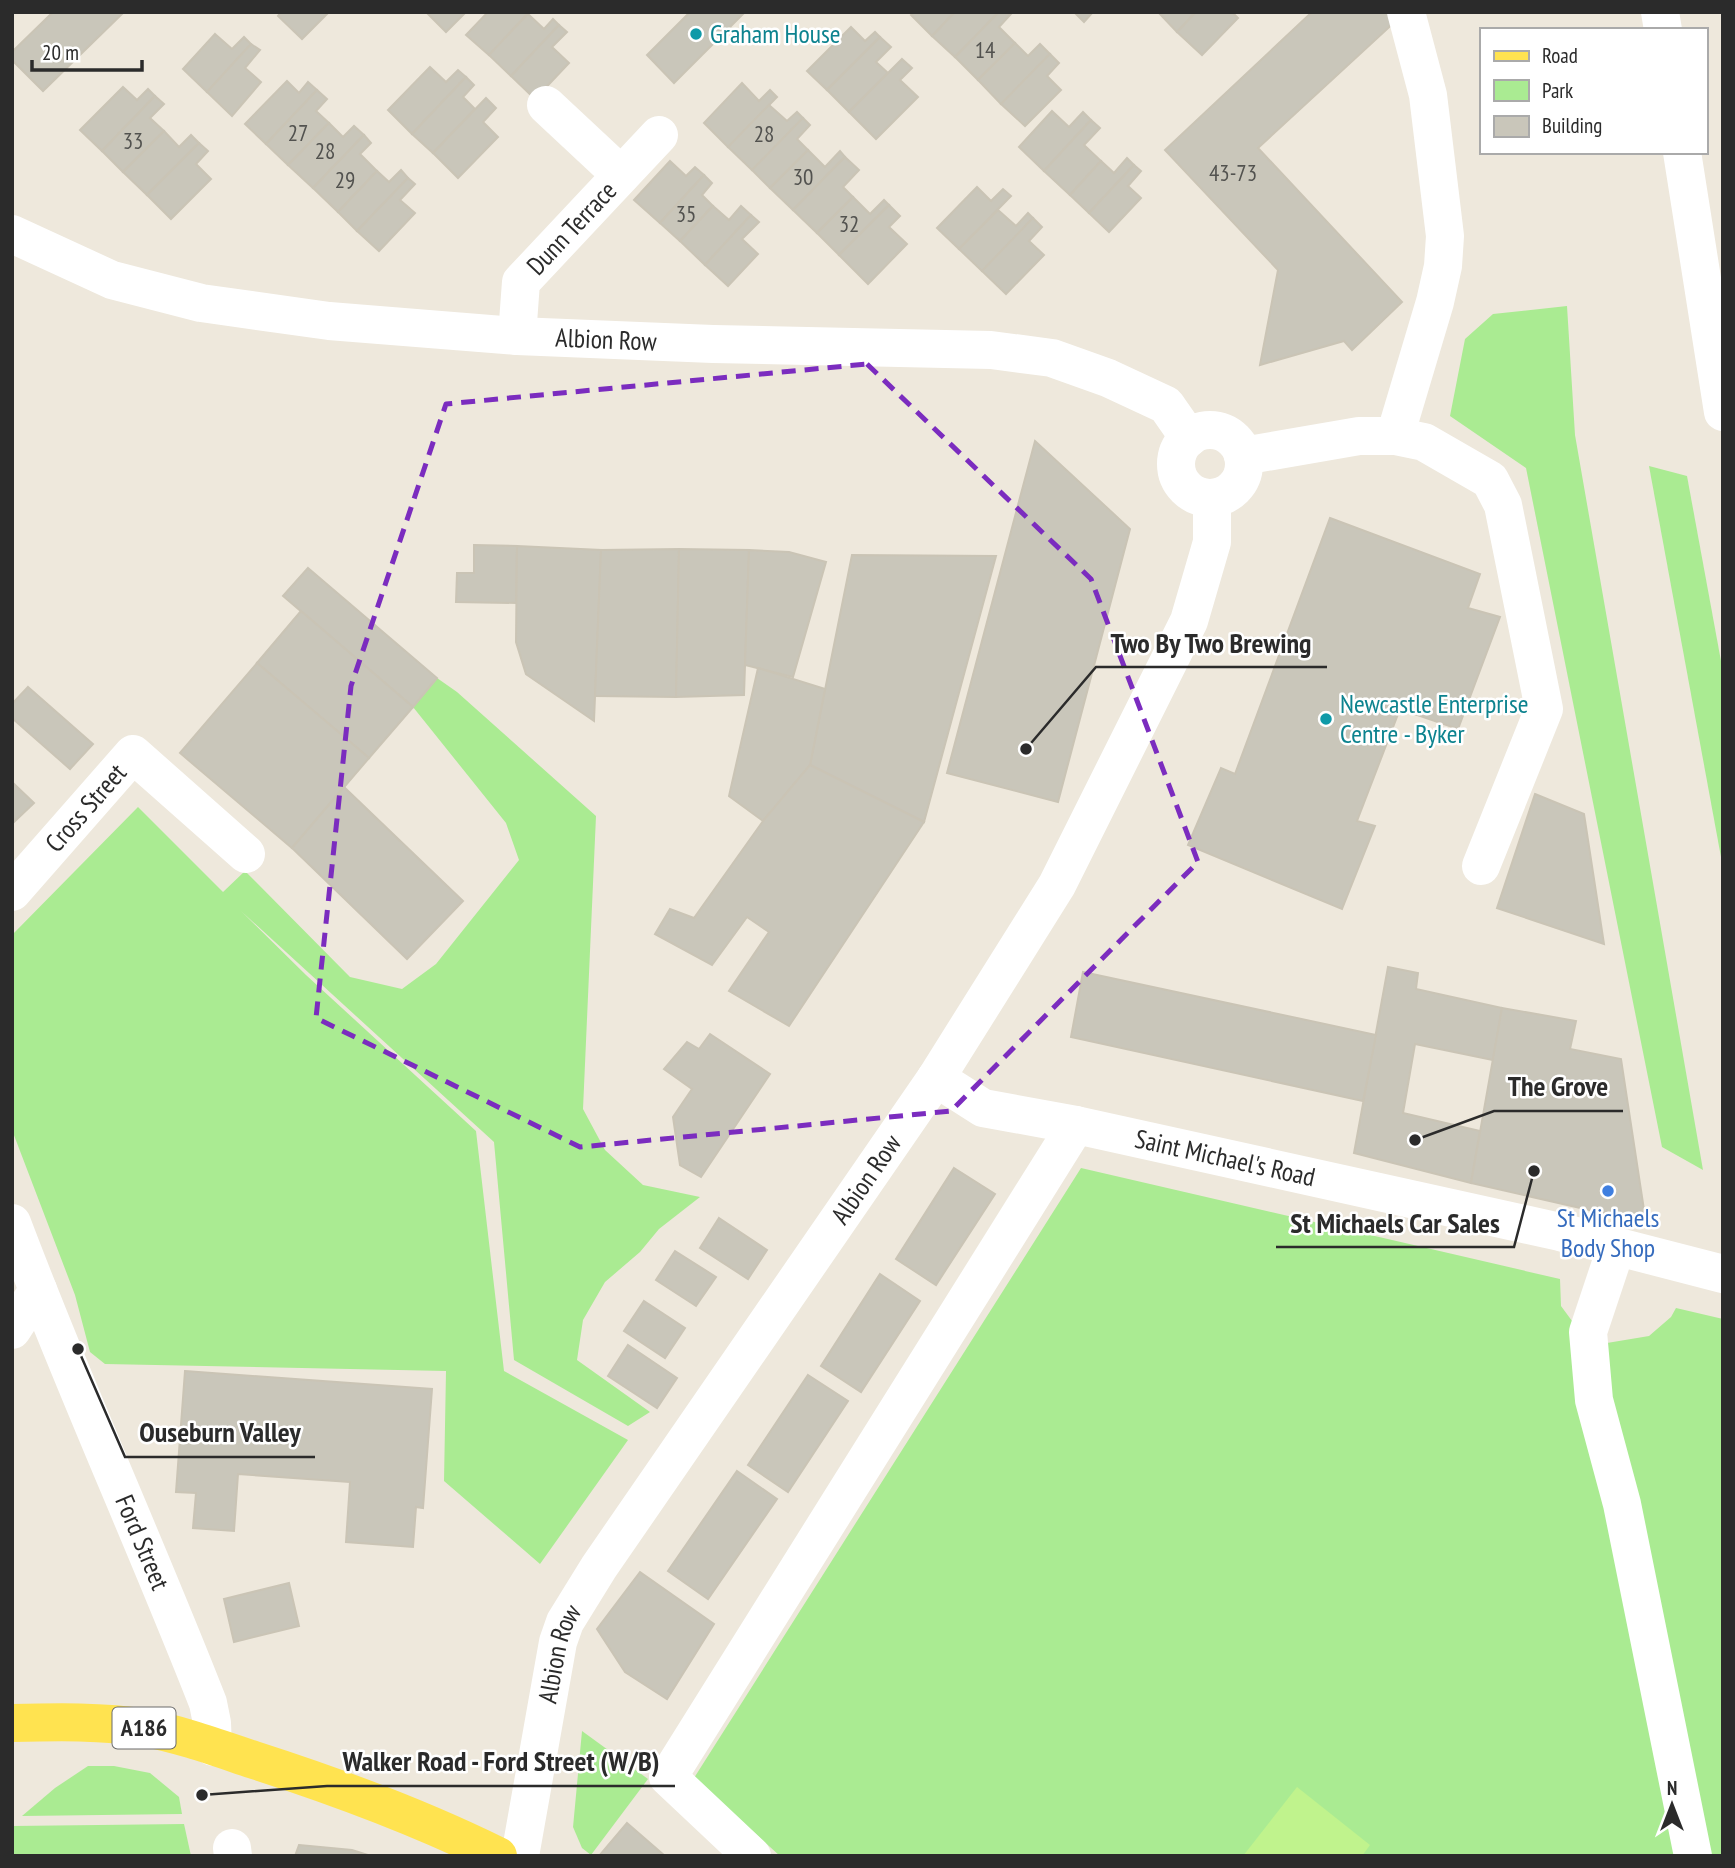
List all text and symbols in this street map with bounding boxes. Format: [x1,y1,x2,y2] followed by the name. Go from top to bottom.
[710,17,841,50] place label: Graham House
[688,26,704,42] marker: Graham House
[32,28,142,72] scale bar
[1480,28,1707,154] legend
[975,35,995,64] house number: 14
[42,39,79,66] text: 20 m
[1542,42,1578,69] text: Road
[1542,77,1573,104] text: Park
[1542,112,1602,139] text: Building
[288,118,308,147] house number: 27
[754,119,774,148] house number: 28
[123,126,143,155] house number: 33
[315,136,335,165] house number: 28
[1209,158,1257,187] house number: 43-73
[793,162,813,191] house number: 30
[335,165,355,194] house number: 29
[519,174,623,282] street label: Dunn Terrace
[676,199,696,228] house number: 35
[839,209,859,238] house number: 32
[555,321,658,358] street label: Albion Row
[1096,618,1327,667] callout: Two By Two Brewing
[1111,624,1311,661] text: Two By Two Brewing
[1340,687,1529,750] place label: Newcastle Enterprise Centre - Byker
[1318,711,1334,727] marker: Newcastle Enterprise Centre - Byker
[38,756,133,859] street label: Cross Street
[1494,1062,1623,1111] callout: The Grove
[1508,1067,1608,1104] text: The Grove
[1132,1122,1318,1193] street label: Saint Michael's Road
[823,1127,908,1230] street label: Albion Row
[1600,1183,1616,1199] marker: St Michaels Body Shop
[1276,1198,1514,1247] callout: St Michaels Car Sales
[1557,1201,1659,1264] place label: St Michaels Body Shop
[1290,1204,1500,1241] text: St Michaels Car Sales
[125,1408,315,1457] callout: Ouseburn Valley
[139,1413,301,1450] text: Ouseburn Valley
[108,1490,177,1595] street label: Ford Street
[530,1597,588,1706] street label: Albion Row
[113,1708,176,1748] road number: A186
[327,1737,675,1786] callout: Walker Road - Ford Street (W/B)
[341,1742,660,1779] text: Walker Road - Ford Street (W/B)
[1637,1770,1707,1840] north arrow
[1667,1776,1677,1800] text: N

